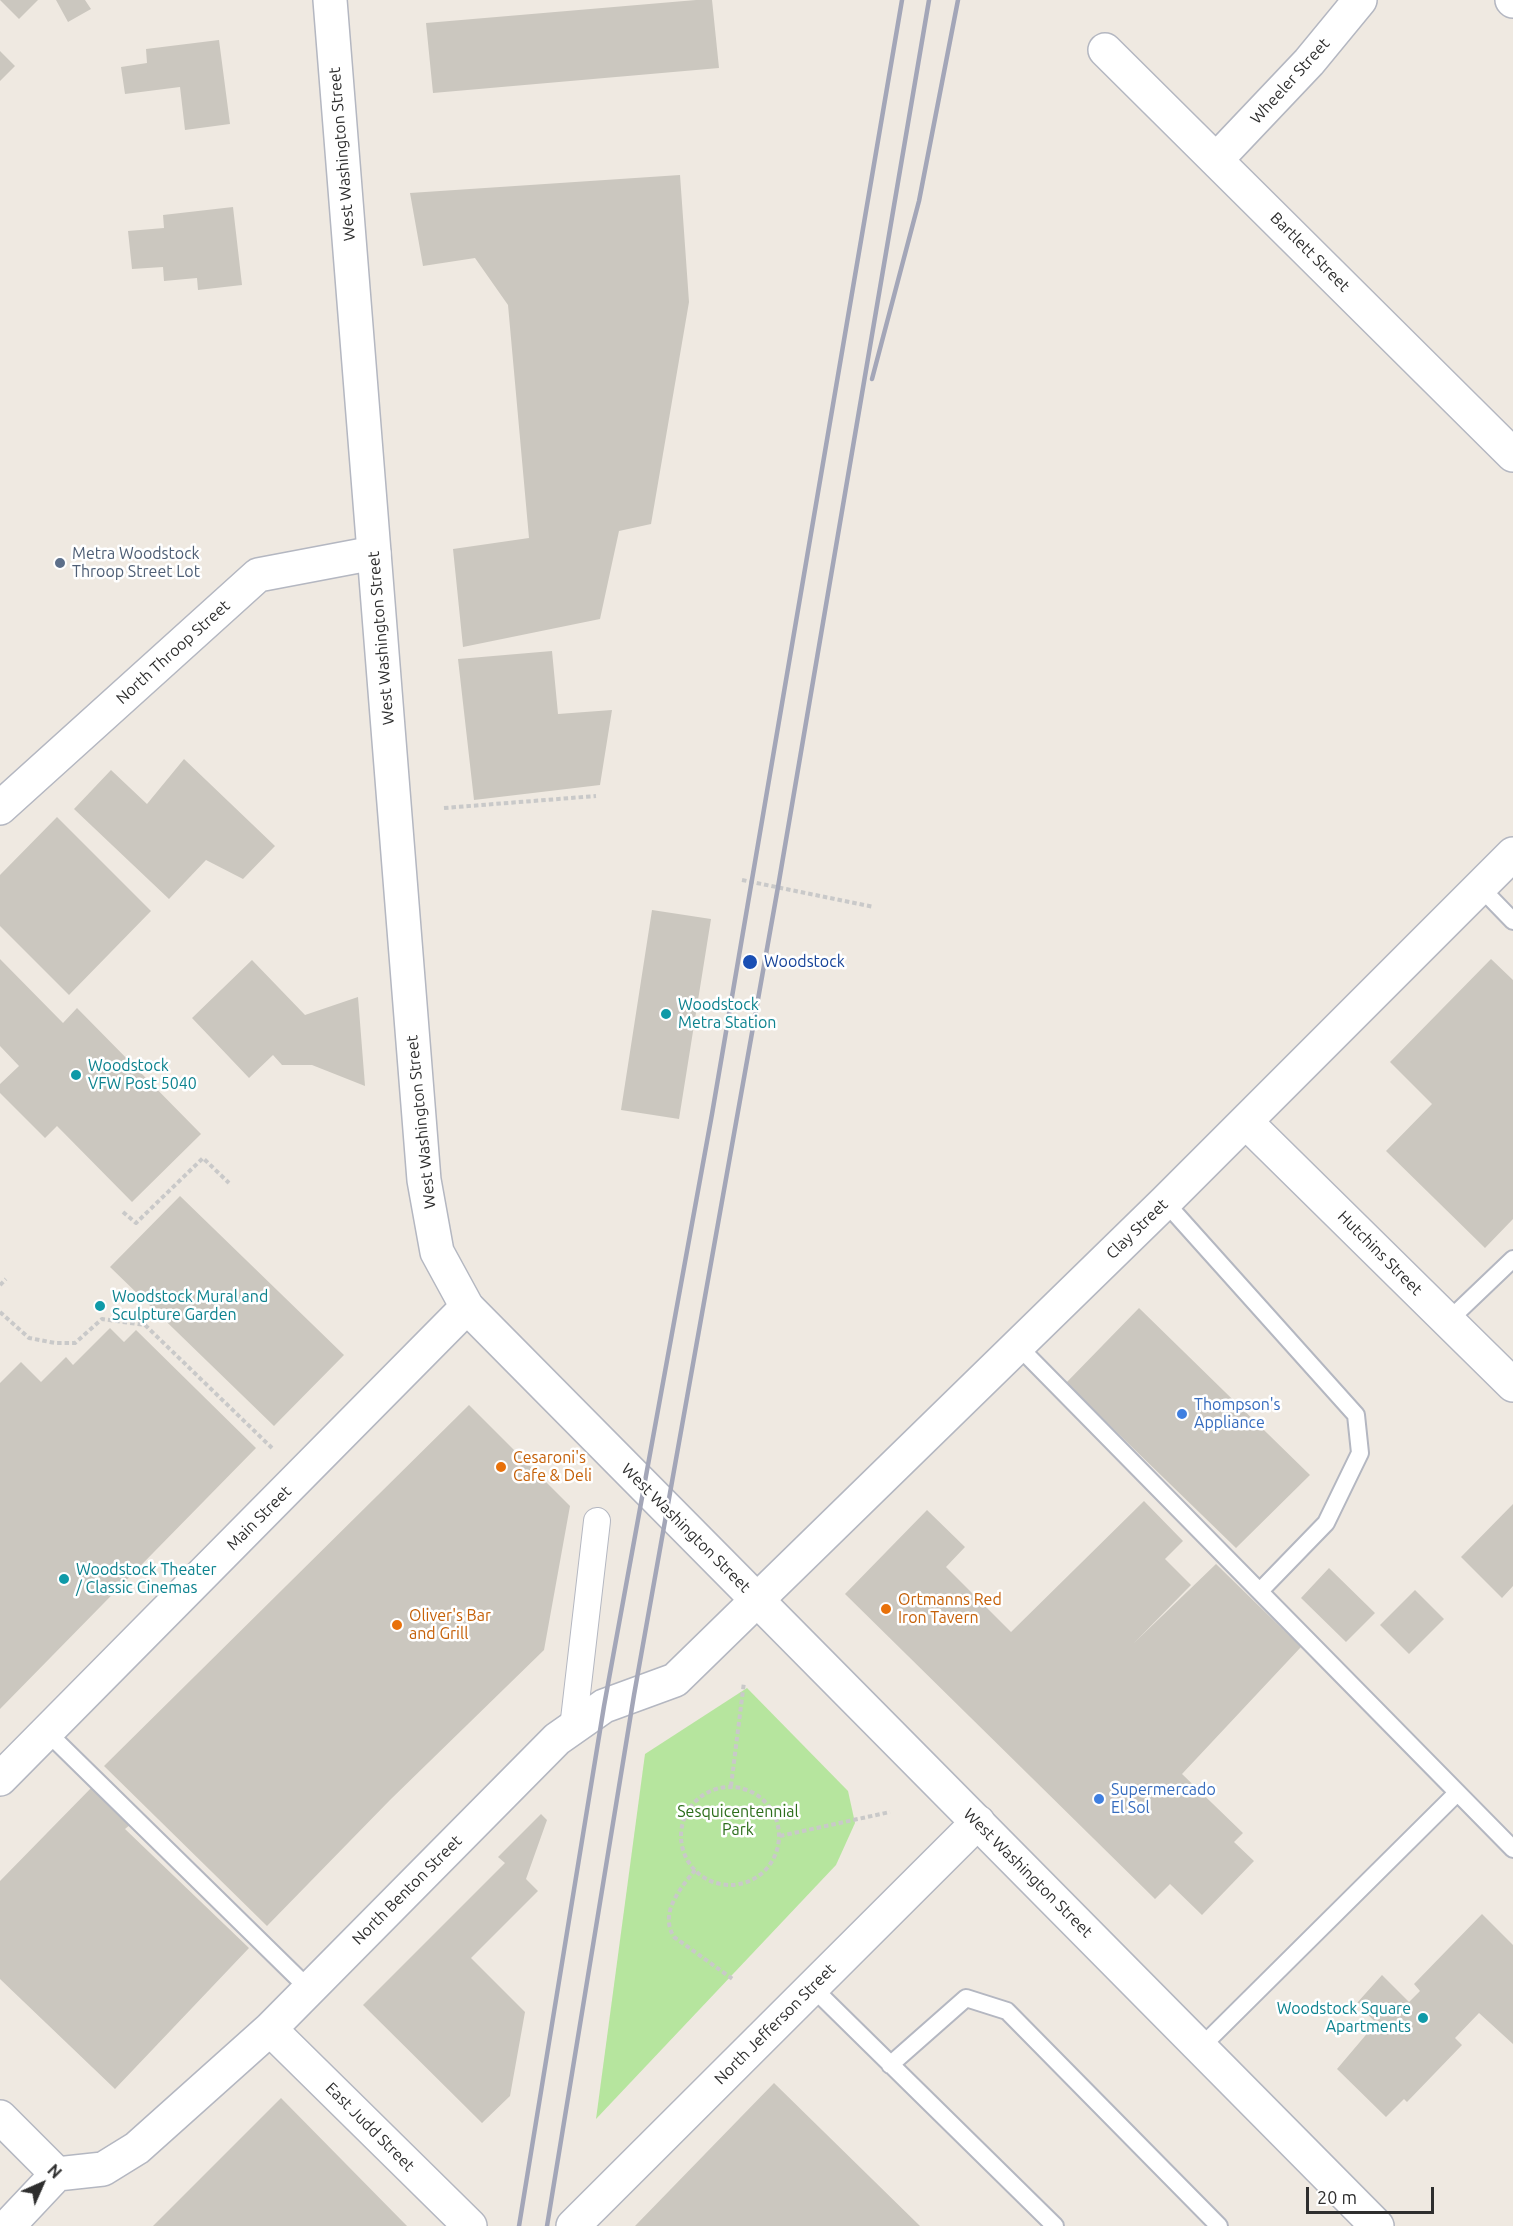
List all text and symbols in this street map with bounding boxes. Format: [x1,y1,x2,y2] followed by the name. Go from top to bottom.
[1246,34,1334,128] street label: Wheeler Street
[325,66,359,242] street label: West Washington Street
[1266,208,1354,296] street label: Bartlett Street
[72,544,200,582] place label: Metra Woodstock Throop Street Lot
[364,550,398,726] street label: West Washington Street
[53,556,67,570] marker: Metra Woodstock Throop Street Lot
[112,596,234,708] street label: North Throop Street
[764,952,845,972] place label: Woodstock
[741,953,759,971] marker: Woodstock
[678,995,776,1033] place label: Woodstock Metra Station
[659,1007,673,1021] marker: Woodstock Metra Station
[402,1034,440,1210] street label: West Washington Street
[88,1056,197,1094] place label: Woodstock VFW Post 5040
[69,1068,83,1082] marker: Woodstock VFW Post 5040
[1102,1195,1172,1263] street label: Clay Street
[1334,1207,1426,1299] street label: Hutchins Street
[112,1287,268,1325] place label: Woodstock Mural and Sculpture Garden
[93,1299,107,1313] marker: Woodstock Mural and Sculpture Garden
[1194,1395,1280,1433] place label: Thompson's Appliance
[1175,1407,1189,1421] marker: Thompson's Appliance
[513,1448,592,1486] place label: Cesaroni's Cafe & Deli
[494,1460,508,1474] marker: Cesaroni's Cafe & Deli
[618,1460,754,1596] street label: West Washington Street
[223,1482,295,1554] street label: Main Street
[76,1560,217,1598] place label: Woodstock Theater / Classic Cinemas
[57,1572,71,1586] marker: Woodstock Theater / Classic Cinemas
[898,1590,1002,1628] place label: Ortmanns Red Iron Tavern
[879,1602,893,1616] marker: Ortmanns Red Iron Tavern
[409,1606,491,1644] place label: Oliver's Bar and Grill
[390,1618,404,1632] marker: Oliver's Bar and Grill
[1111,1780,1216,1818] place label: Supermercado El Sol
[1092,1792,1106,1806] marker: Supermercado El Sol
[677,1802,799,1840] park label: Sesquicentennial Park
[960,1805,1096,1941] street label: West Washington Street
[348,1831,466,1949] street label: North Benton Street
[710,1959,840,2089] street label: North Jefferson Street
[1277,1999,1411,2037] place label: Woodstock Square Apartments
[1416,2011,1430,2025] marker: Woodstock Square Apartments
[321,2078,419,2176] street label: East Judd Street
[12,2154,72,2214] north arrow
[44,2161,65,2182] text: N
[1309,2175,1436,2213] scale bar
[1317,2187,1357,2207] text: 20 m

